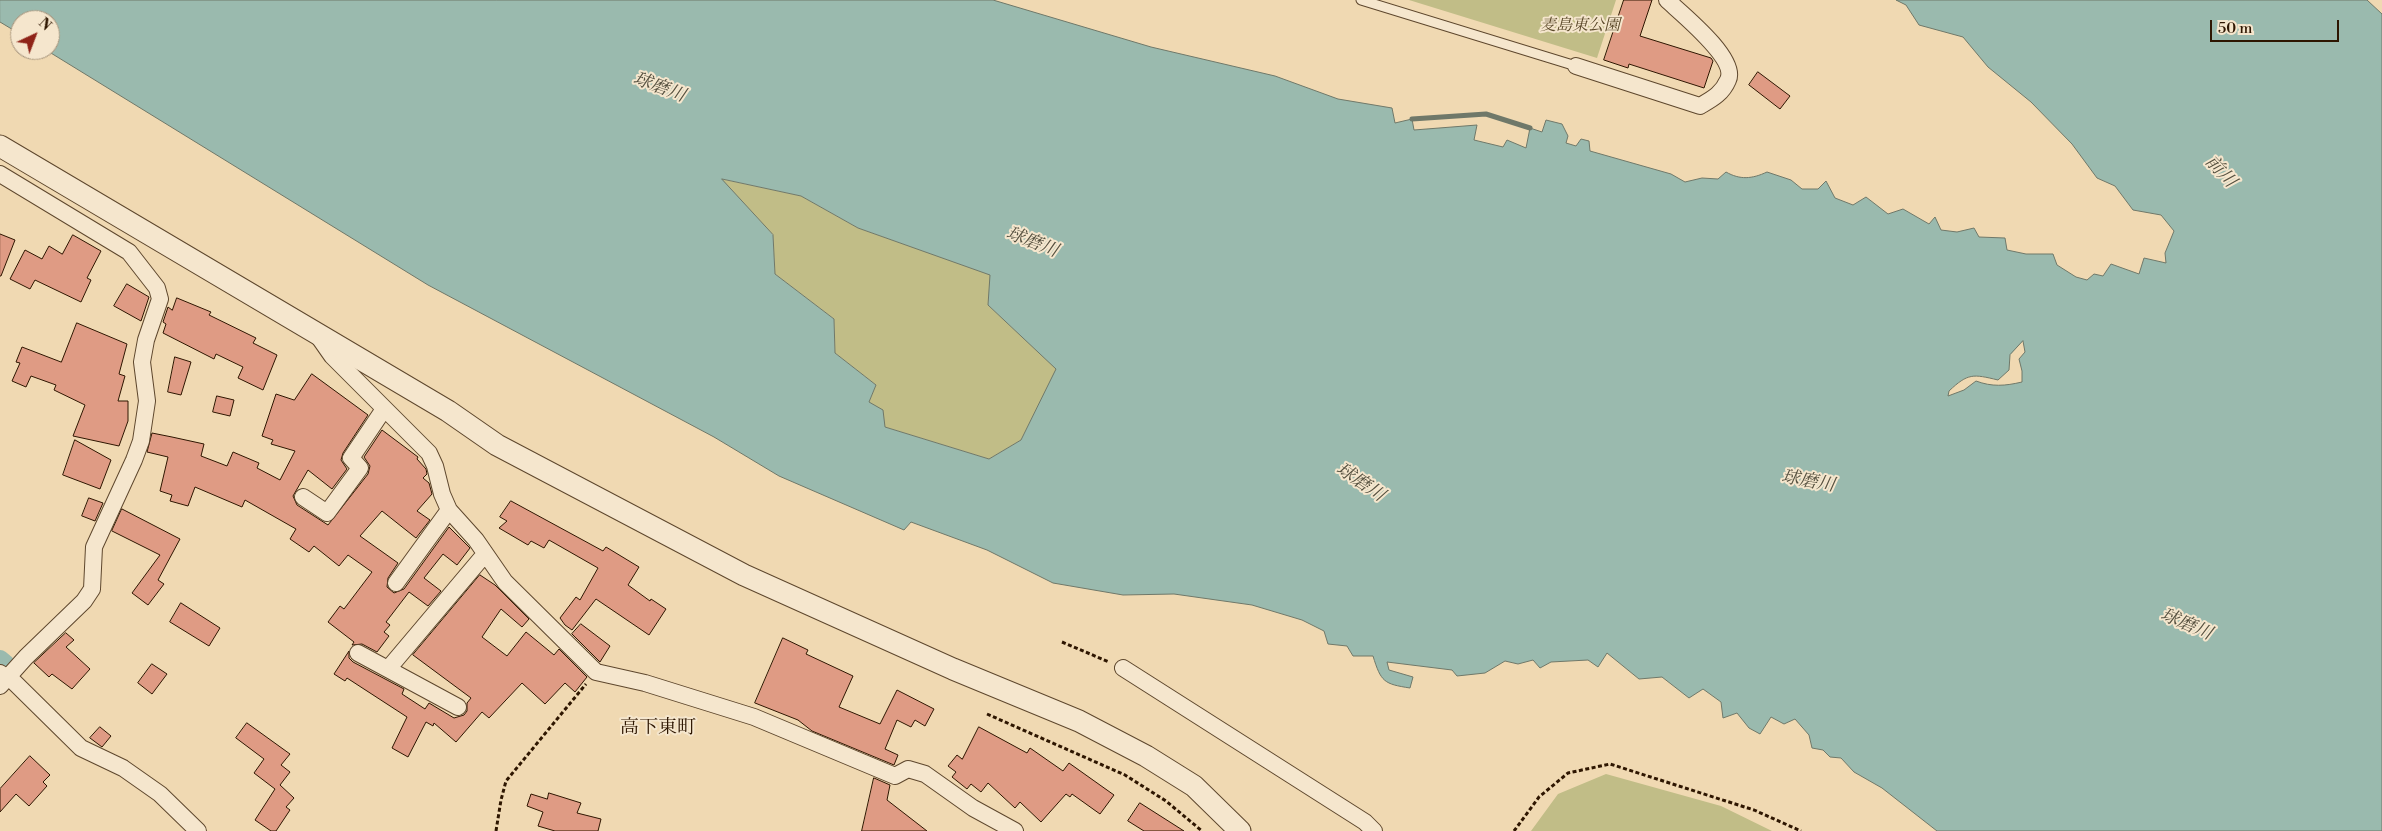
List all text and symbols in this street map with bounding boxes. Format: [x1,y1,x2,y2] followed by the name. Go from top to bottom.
[10,10,60,60] north arrow
[2212,10,2341,42] scale bar
[34,14,55,35] text: N
[1540,16,1620,36] park label: 麦島東公園
[2218,19,2252,38] text: 50 m
[630,69,688,107] water label: 球磨川
[2200,151,2240,193] water label: 前川
[1003,223,1061,263] water label: 球磨川
[1332,459,1388,507] water label: 球磨川
[1780,467,1836,497] water label: 球磨川
[2157,605,2215,645] water label: 球磨川
[620,717,696,739] district label: 高下東町

